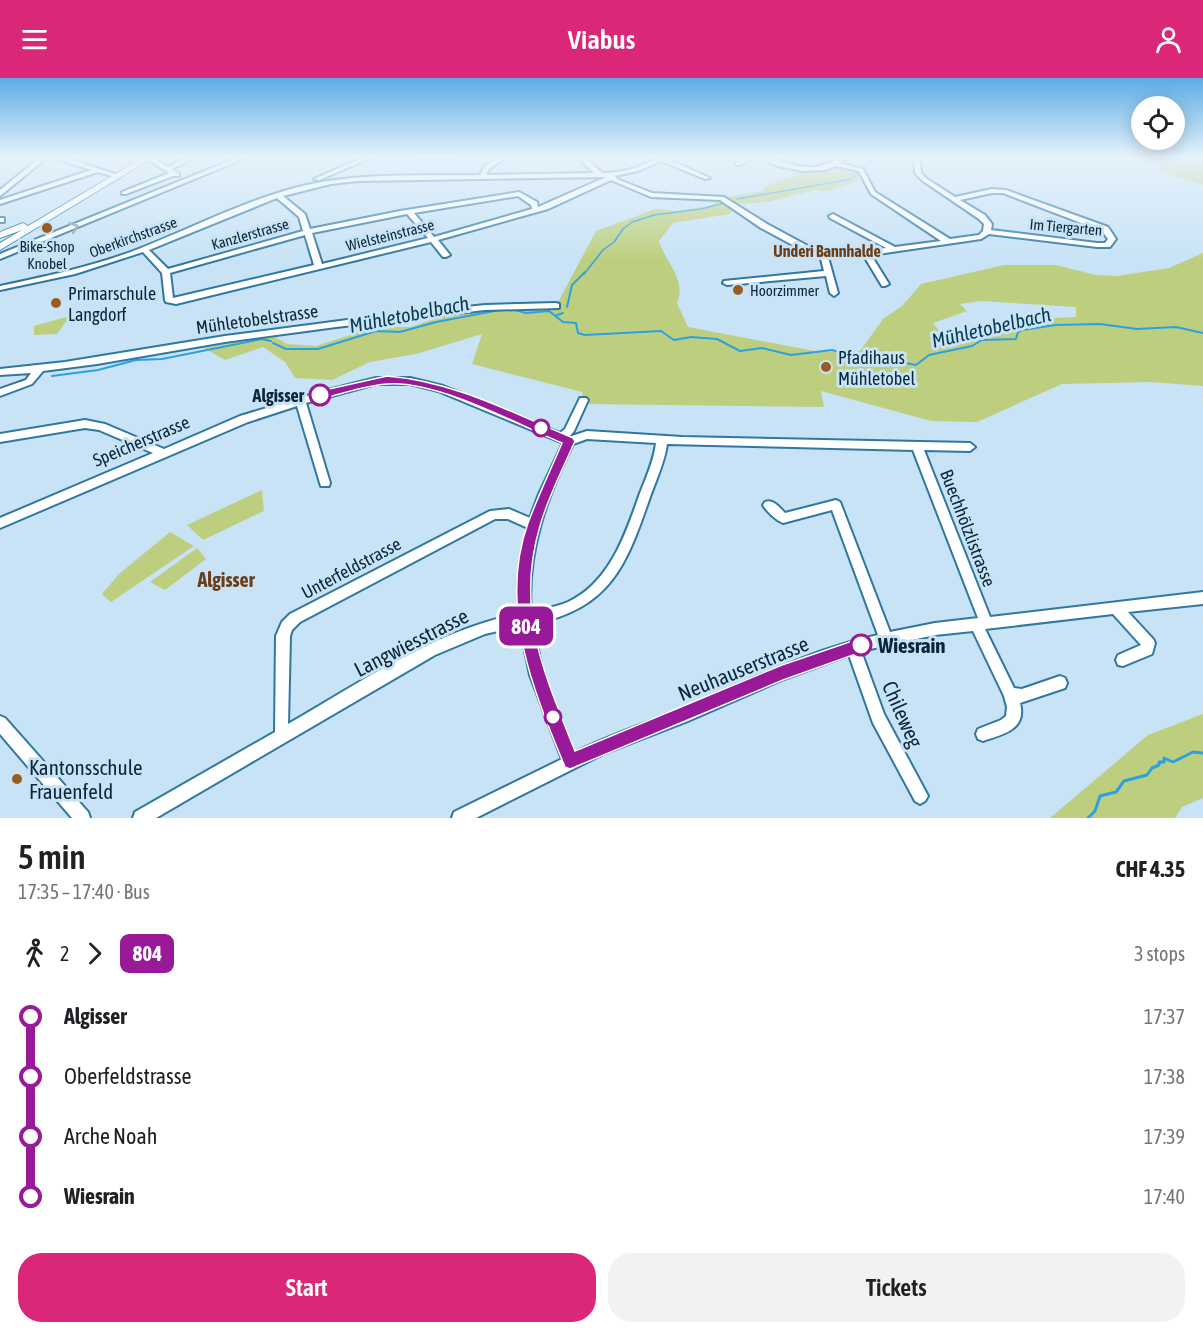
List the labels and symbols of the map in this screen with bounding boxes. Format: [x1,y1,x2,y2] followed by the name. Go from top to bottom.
[87,213,179,261] street label: Oberkirchstrasse
[209,215,291,253] street label: Kanzlerstrasse
[1029,215,1103,239] street label: Im Tiergarten
[344,216,436,254] street label: Wielsteinstrasse
[40,221,54,235] marker: Bike-Shop Knobel
[68,222,79,234] one-way arrow
[19,238,75,272] place label: Bike-Shop Knobel
[773,242,881,260] district label: Underi Bannhalde
[750,282,820,299] place label: Hoorzimmer
[68,283,156,325] place label: Primarschule Langdorf
[731,283,745,297] marker: Hoorzimmer
[347,291,471,337] water label: Mühletobelbach
[49,296,63,310] marker: Primarschule Langdorf
[195,300,319,338] street label: Mühletobelstrasse
[929,302,1053,352] water label: Mühletobelbach
[838,347,915,389] place label: Pfadihaus Mühletobel
[819,360,833,374] marker: Pfadihaus Mühletobel
[309,384,331,406] marker: Algisser
[252,385,305,406] place label: Algisser
[89,411,193,471] street label: Speicherstrasse
[532,419,550,437] unlabelled marker
[936,466,1000,590] street label: Buechhölzlistrasse
[298,533,404,603] street label: Unterfeldstrasse
[196,568,256,591] district label: Algisser
[350,603,472,681] street label: Langwiesstrasse
[492,606,560,646] line badge: 804
[674,631,812,705] street label: Neuhauserstrasse
[877,633,946,657] place label: Wiesrain
[850,634,872,656] marker: Wiesrain
[878,677,928,751] street label: Chileweg
[544,708,562,726] unlabelled marker
[29,755,143,803] place label: Kantonsschule Frauenfeld
[10,772,24,786] marker: Kantonsschule Frauenfeld

